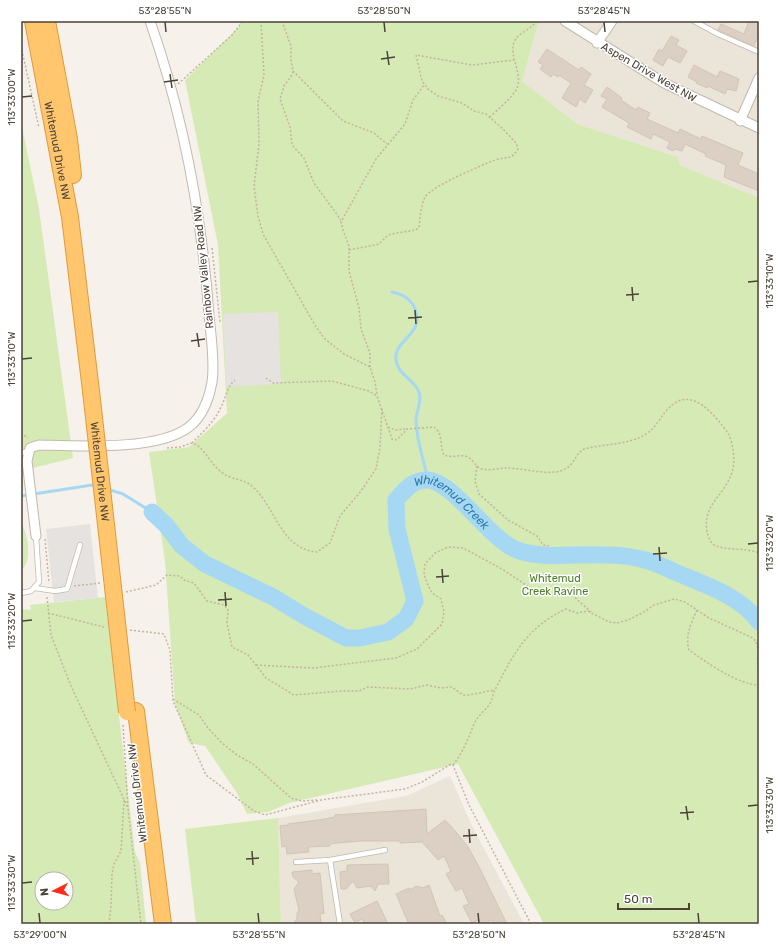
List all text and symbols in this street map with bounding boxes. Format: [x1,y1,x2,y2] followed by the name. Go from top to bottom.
[139,5,191,17] text: 53°28'55"N
[357,5,411,17] text: 53°28'50"N
[578,5,630,17] text: 53°28'45"N
[599,40,699,105] street label: Aspen Drive West NW
[6,68,18,126] text: 113°33'00"W
[41,100,73,201] street label: Whitemud Drive NW
[191,204,216,329] street label: Rainbow Valley Road NW
[764,253,776,309] text: 113°33'10"W
[6,331,18,387] text: 113°33'10"W
[87,421,112,522] street label: Whitemud Drive NW
[412,473,493,533] water label: Whitemud Creek
[764,515,776,571] text: 113°33'20"W
[522,572,588,598] park label: Whitemud Creek Ravine
[6,593,18,649] text: 113°33'20"W
[125,742,150,843] street label: Whitemud Drive NW
[764,777,776,833] text: 113°33'30"W
[6,855,18,911] text: 113°33'30"W
[34,871,74,911] north arrow
[618,885,689,911] scale bar
[38,887,51,897] text: N
[624,892,652,906] text: 50 m
[13,929,67,941] text: 53°29'00"N
[233,929,285,941] text: 53°28'55"N
[452,929,506,941] text: 53°28'50"N
[673,929,725,941] text: 53°28'45"N

